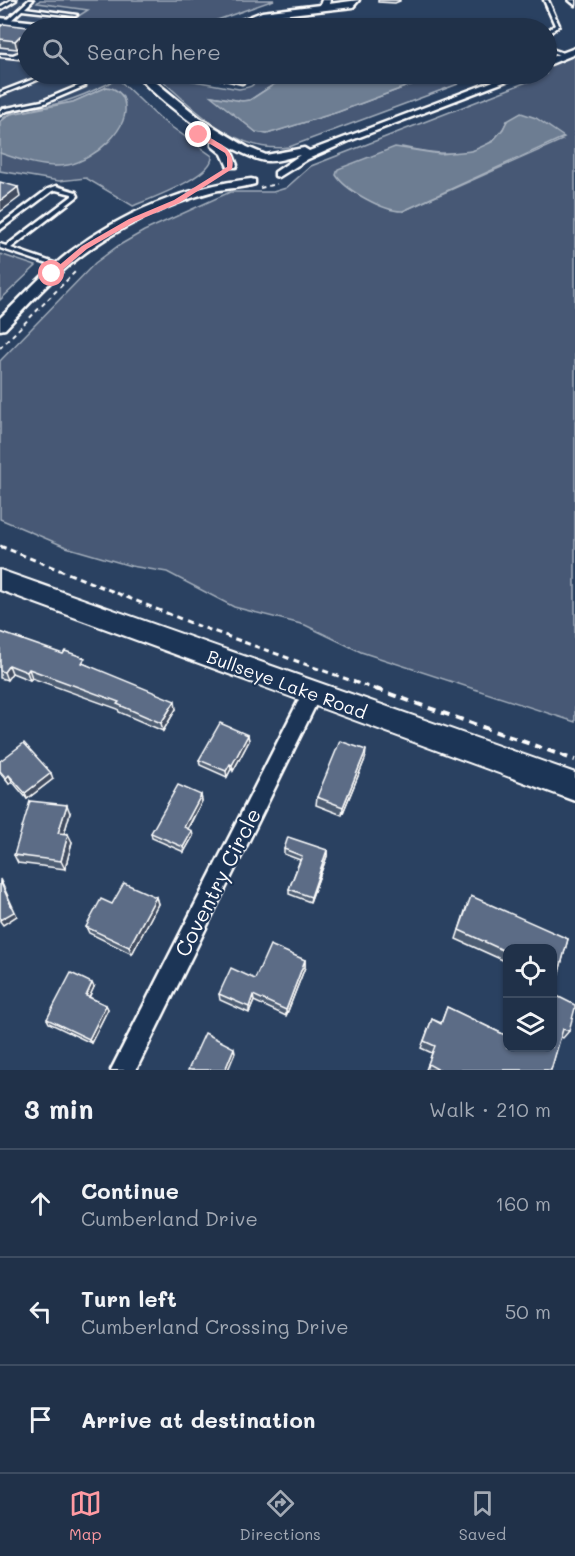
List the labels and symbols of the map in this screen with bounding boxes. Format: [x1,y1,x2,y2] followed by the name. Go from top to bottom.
[185,121,211,147] route end
[38,260,64,286] route start
[204,644,370,724] street label: Bullseye Lake Road
[168,803,266,961] street label: Coventry Circle

